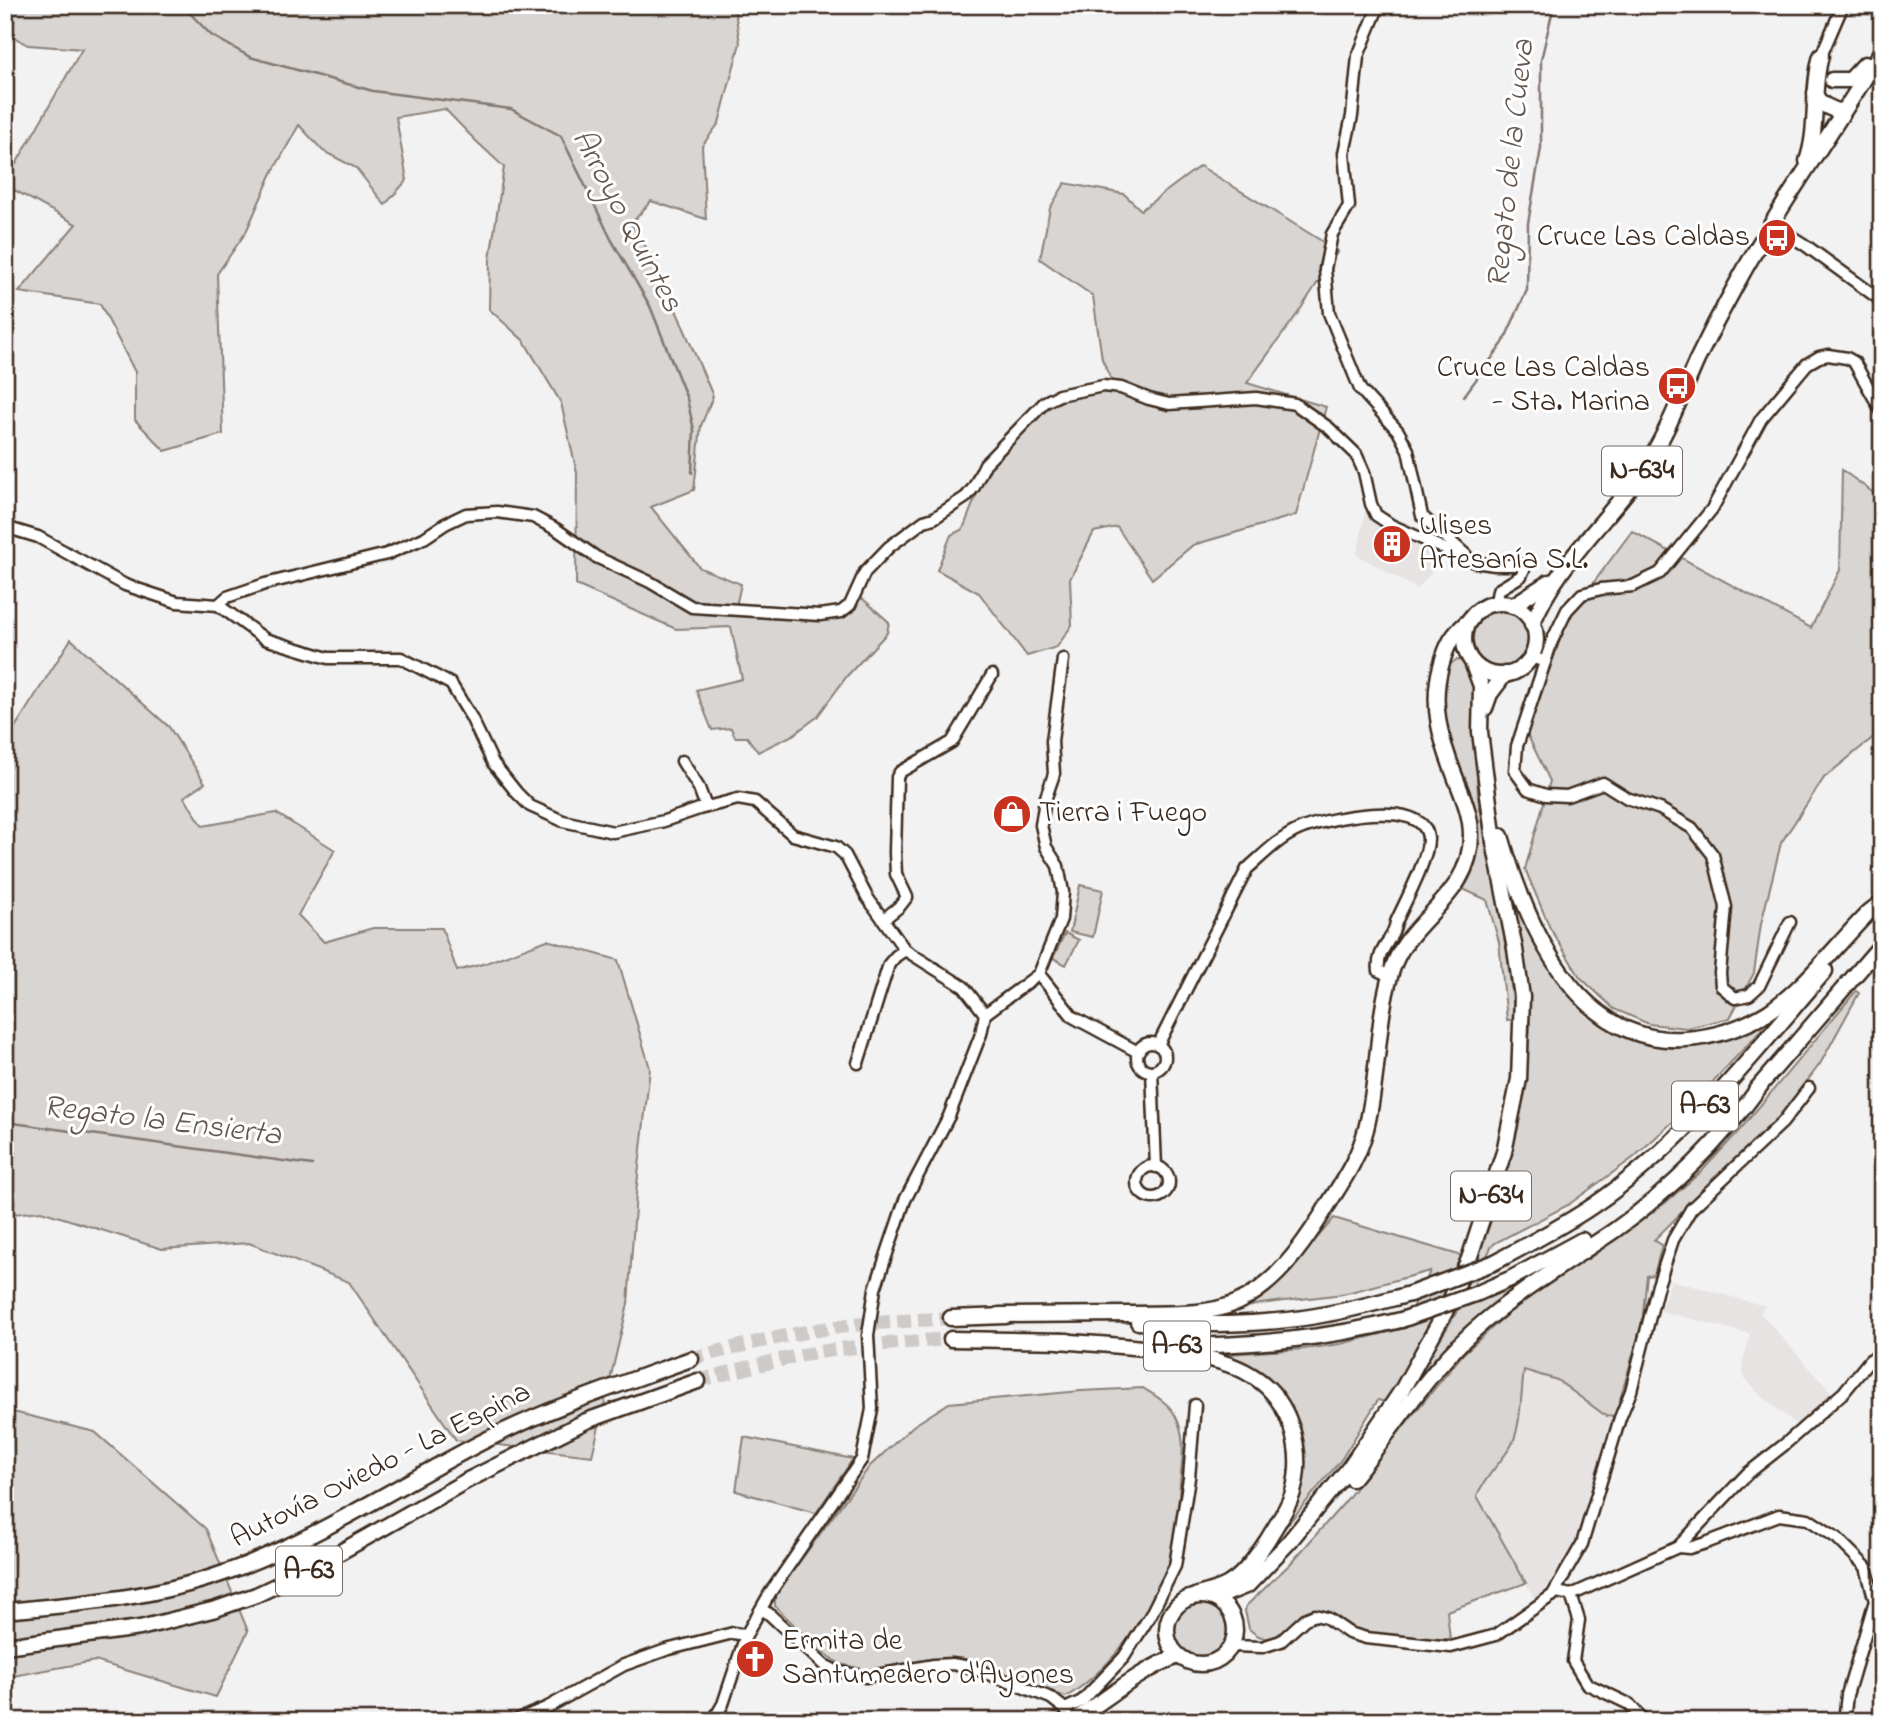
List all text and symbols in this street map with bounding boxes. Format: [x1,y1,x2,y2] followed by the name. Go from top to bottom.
[1476,37,1549,291] water label: Regato de la Cueva
[558,121,694,322] water label: Arroyo Quintes
[1537,216,1750,260] place label: Cruce Las Caldas
[1756,217,1798,259] bus stop icon: Cruce Las Caldas
[1437,347,1650,425] place label: Cruce Las Caldas - Sta. Marina
[1656,365,1698,407] bus stop icon: Cruce Las Caldas - Sta. Marina
[1602,447,1682,496] road number: N-634
[1419,505,1588,583] place label: Ulises Artesanía S.L.
[1371,523,1413,565] building icon: Ulises Artesanía S.L.
[1039,792,1207,836] place label: Tierra i Fuego
[991,793,1033,835] shop icon: Tierra i Fuego
[1672,1082,1738,1130] road number: A-63
[40,1084,284,1160] water label: Regato la Ensierta
[1451,1172,1531,1220] road number: N-634
[1144,1322,1210,1370] road number: A-63
[223,1371,539,1561] street label: Autovía Oviedo - La Espina
[276,1546,342,1596] road number: A-63
[782,1620,1074,1698] place label: Ermita de Santumedero d'Ayones
[734,1638,776,1680] church icon: Ermita de Santumedero d'Ayones

